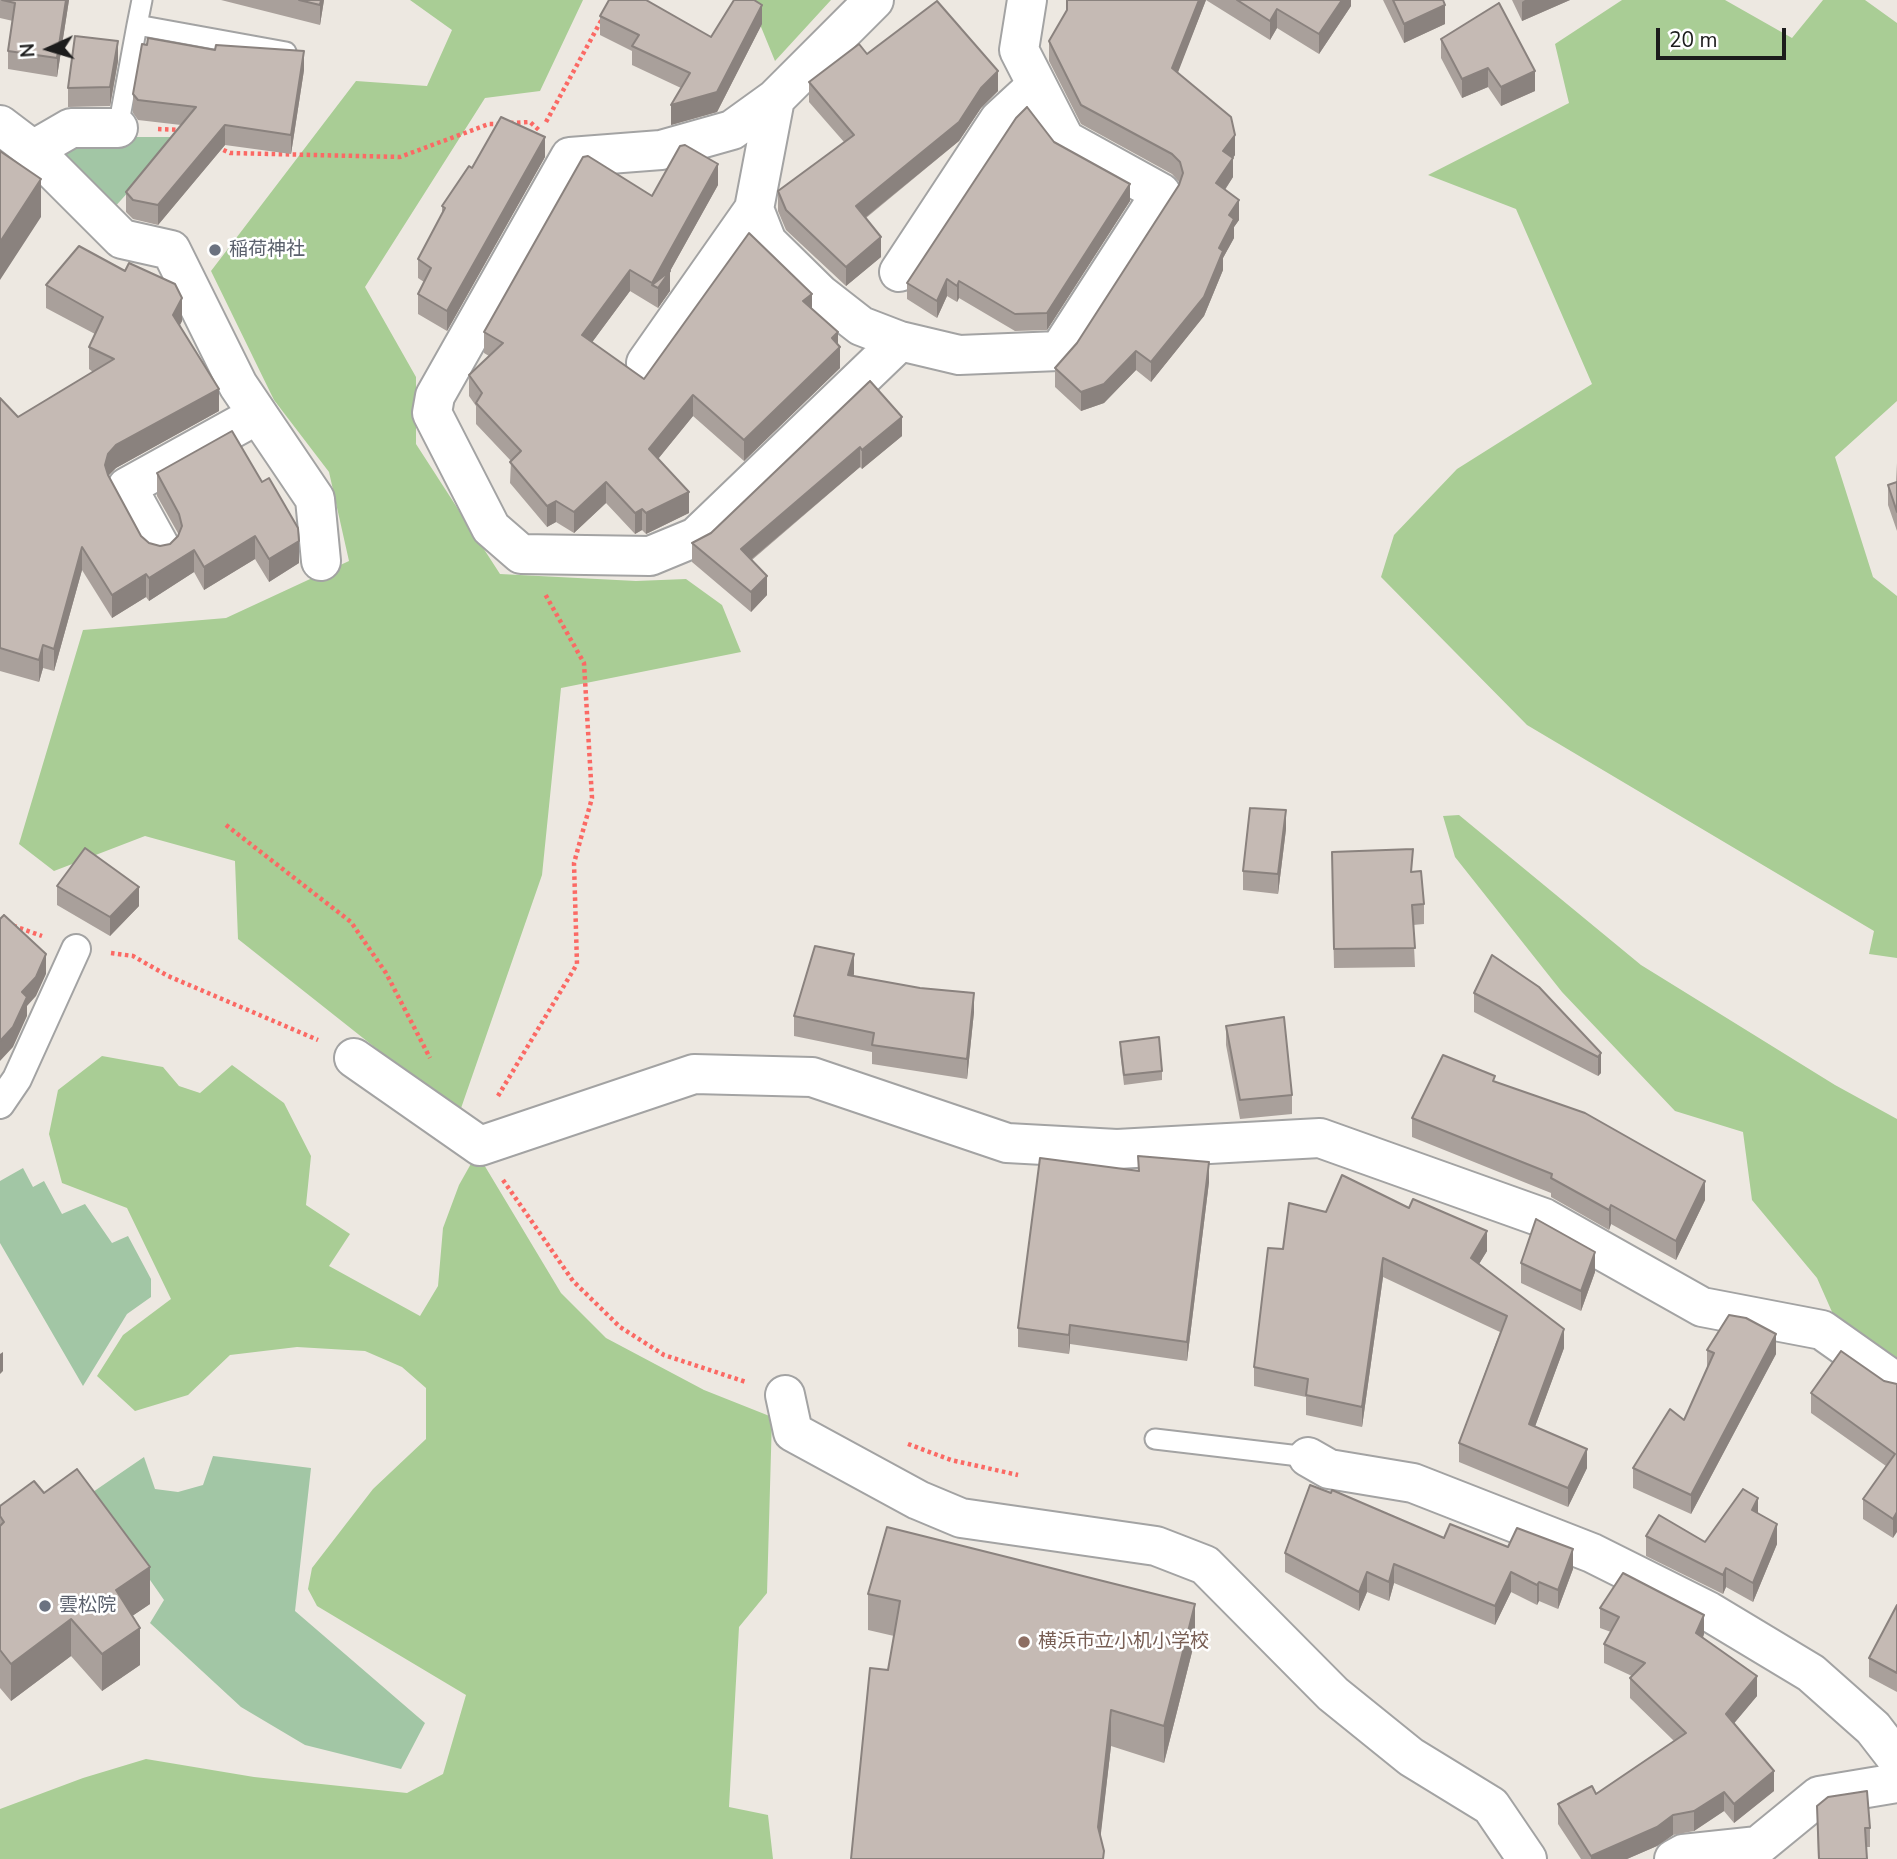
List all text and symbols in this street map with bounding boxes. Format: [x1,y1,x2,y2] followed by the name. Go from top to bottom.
[14,14,84,84] north arrow
[1659,14,1788,58] scale bar
[1669,26,1718,54] text: 20 m
[15,42,42,58] text: N
[229,239,305,261] place label: 稲荷神社
[207,242,223,258] marker: 稲荷神社
[59,1595,116,1617] place label: 雲松院
[37,1598,53,1614] marker: 雲松院
[1038,1631,1209,1653] place label: 横浜市立小机小学校
[1016,1634,1032,1650] marker: 横浜市立小机小学校

